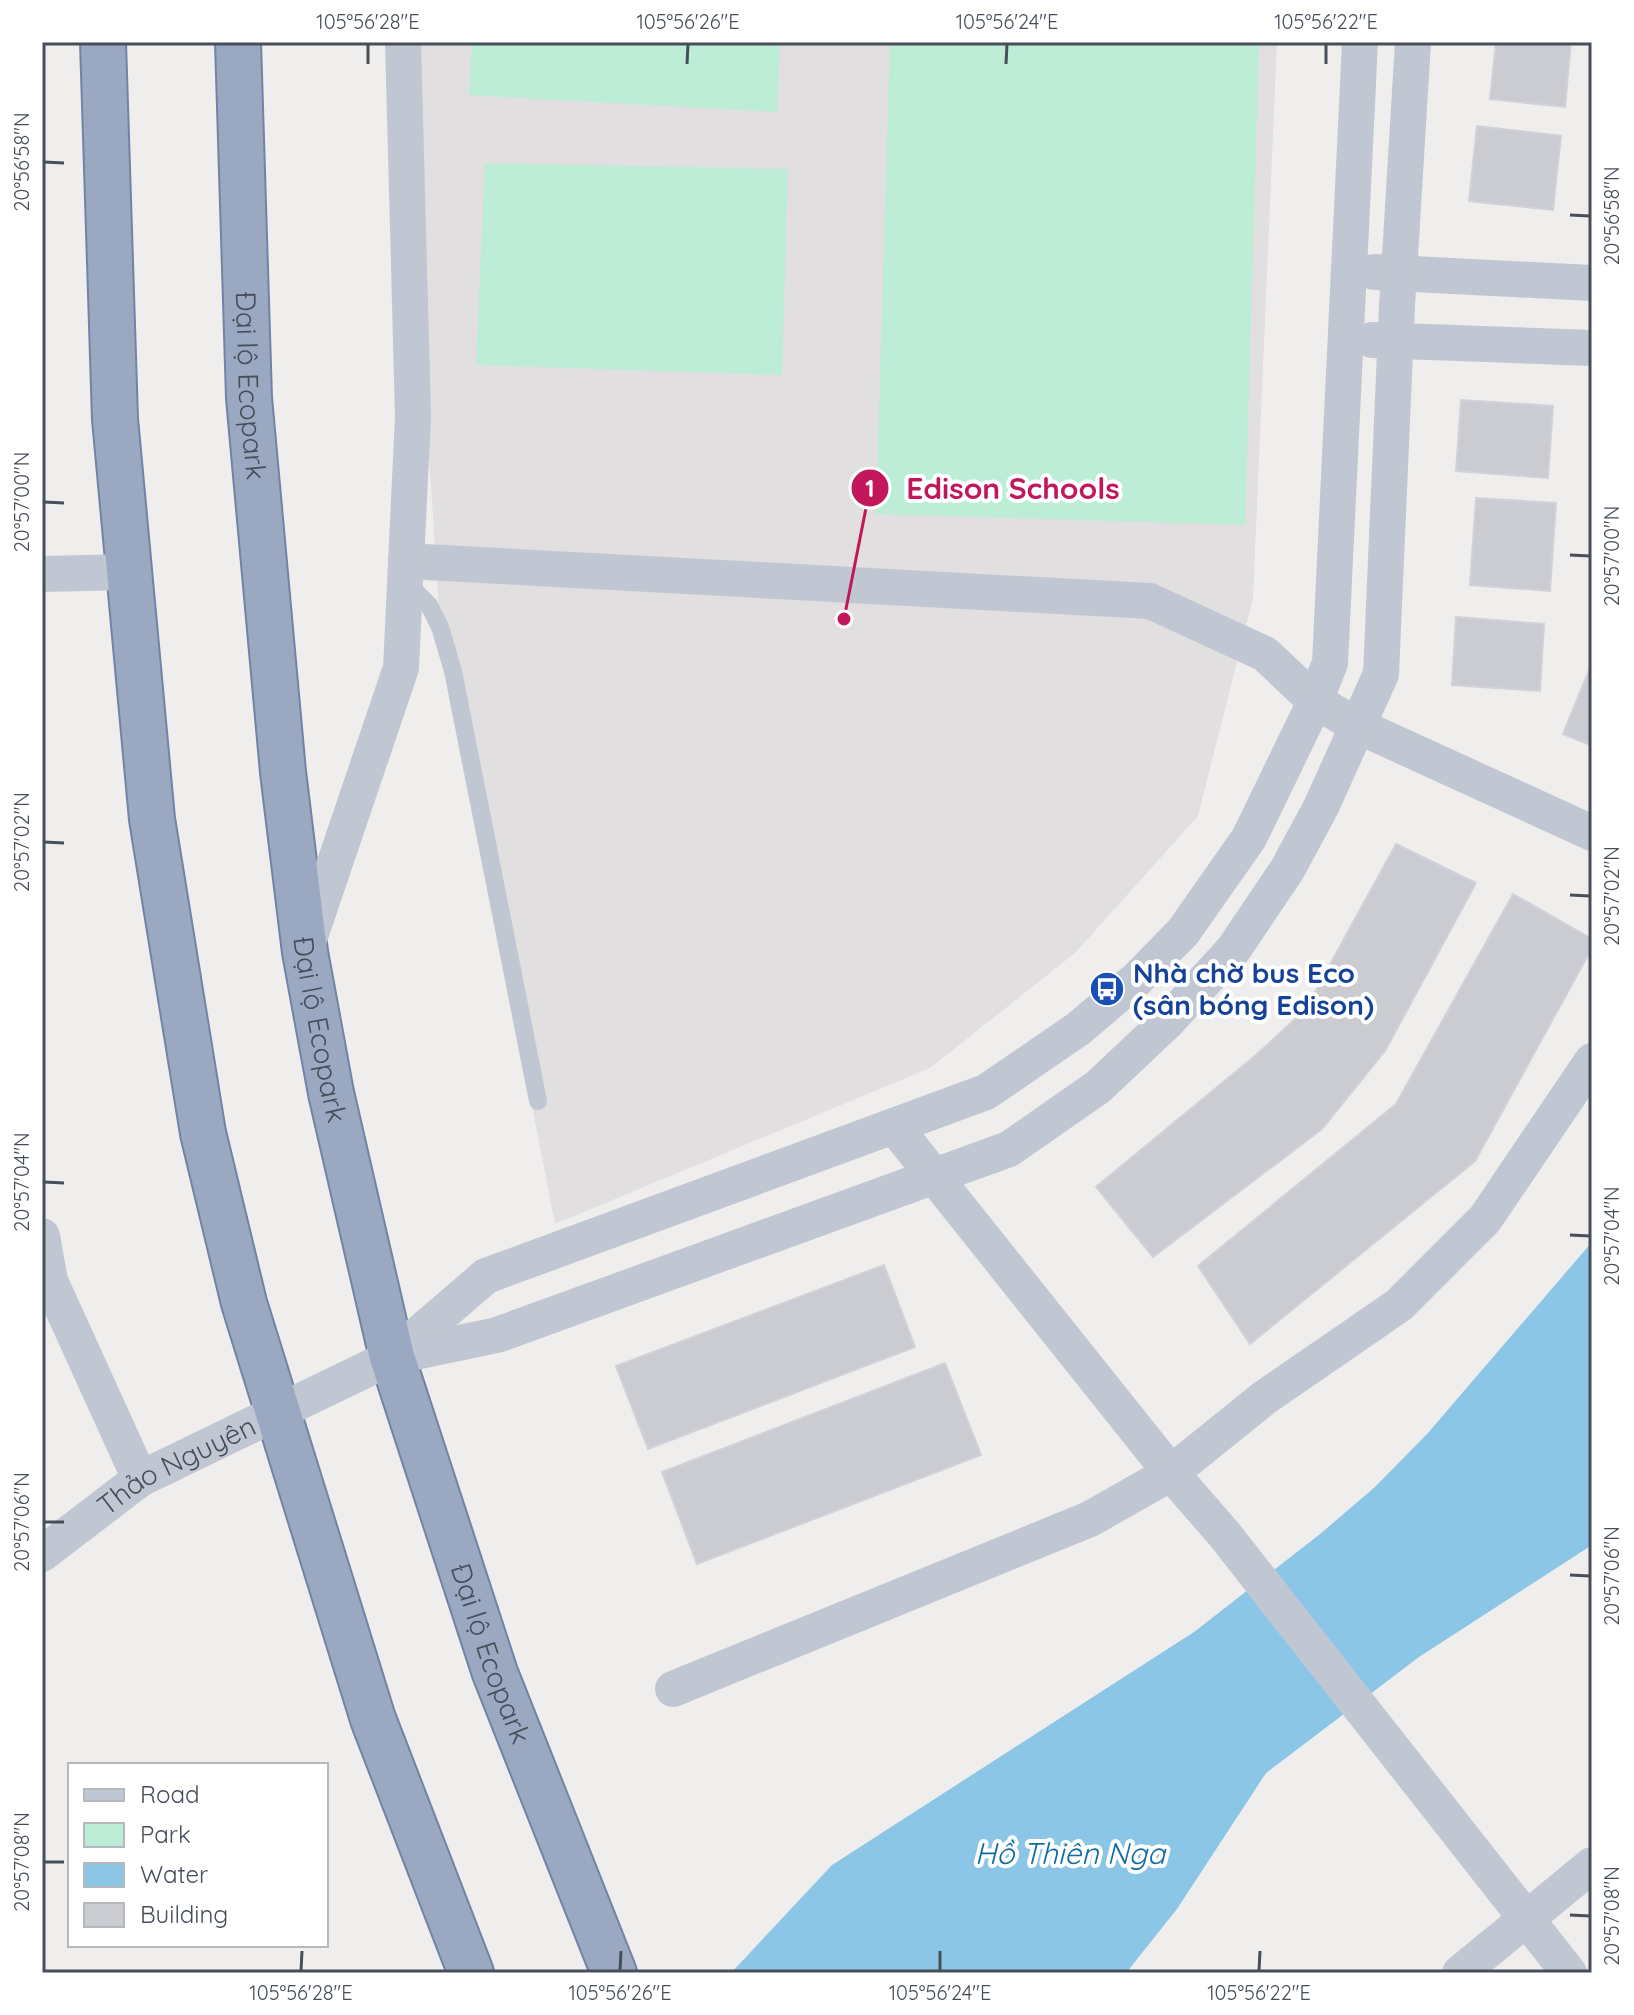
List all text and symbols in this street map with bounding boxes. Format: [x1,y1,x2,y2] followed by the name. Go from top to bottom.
[316,9,420,34] text: 105°56'28"E
[636,9,740,34] text: 105°56'26"E
[956,9,1058,34] text: 105°56'24"E
[1274,9,1378,34] text: 105°56'22"E
[9,112,34,212] text: 20°56'58"N
[1599,166,1624,266] text: 20°56'58"N
[229,291,274,481] street label: Đại lộ Ecopark
[9,452,34,552] text: 20°57'00"N
[850,461,1136,515] callout: Edison Schools
[906,469,1120,507] text: Edison Schools
[865,473,875,503] text: 1
[1599,506,1624,606] text: 20°57'00"N
[9,792,34,892] text: 20°57'02"N
[1599,846,1624,946] text: 20°57'02"N
[286,935,355,1126] street label: Đại lộ Ecopark
[1133,955,1374,1022] place label: Nhà chờ bus Eco (sân bóng Edison)
[1088,970,1126,1008] bus stop icon: Nhà chờ bus Eco (sân bóng Edison)
[9,1132,34,1232] text: 20°57'04"N
[1599,1186,1624,1286] text: 20°57'04"N
[90,1408,261,1522] street label: Thảo Nguyên
[9,1472,34,1572] text: 20°57'06"N
[1599,1526,1624,1626] text: 20°57'06"N
[443,1559,539,1749] street label: Đại lộ Ecopark
[68,1763,328,1947] legend
[140,1779,200,1809] text: Road
[9,1812,34,1912] text: 20°57'08"N
[140,1819,191,1849] text: Park
[975,1834,1167,1872] water label: Hồ Thiên Nga
[140,1859,208,1889] text: Water
[1599,1866,1624,1966] text: 20°57'08"N
[140,1899,228,1929] text: Building
[249,1980,353,2005] text: 105°56'28"E
[568,1980,672,2005] text: 105°56'26"E
[889,1980,991,2005] text: 105°56'24"E
[1207,1980,1311,2005] text: 105°56'22"E

